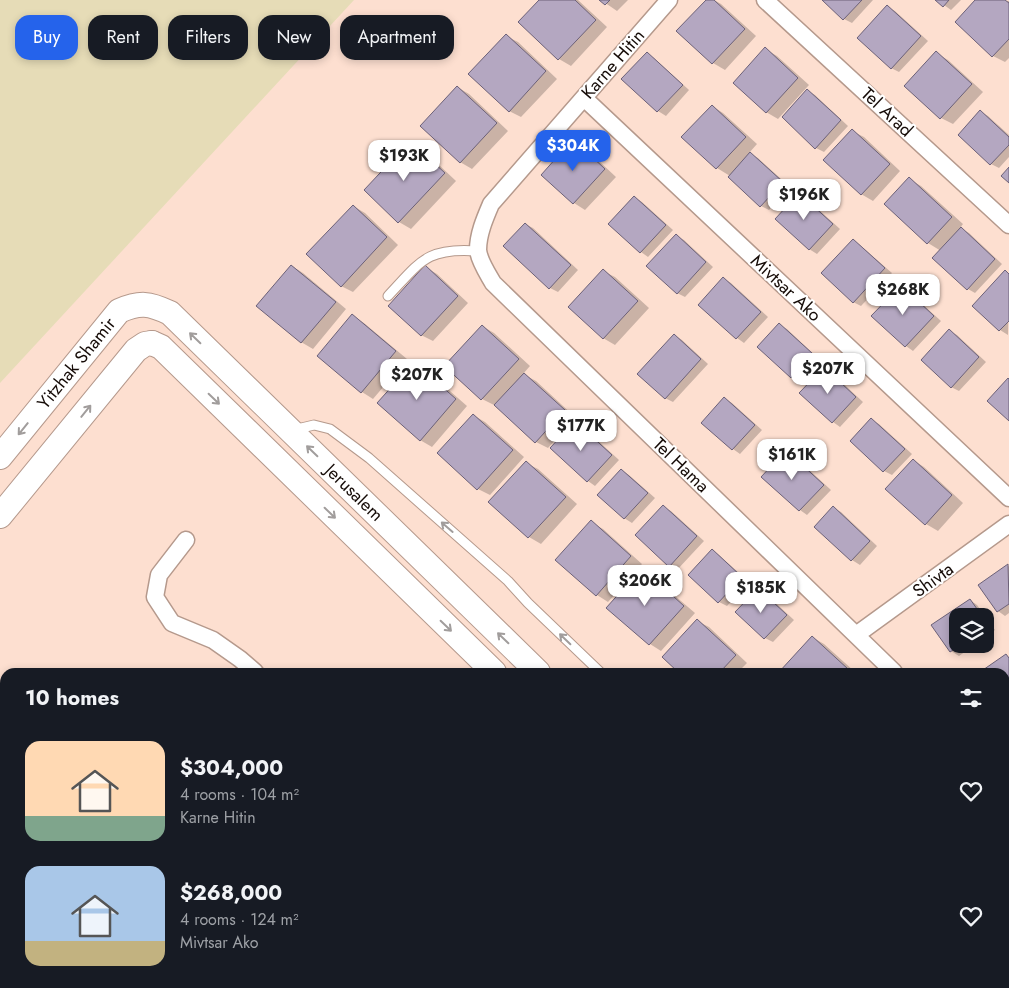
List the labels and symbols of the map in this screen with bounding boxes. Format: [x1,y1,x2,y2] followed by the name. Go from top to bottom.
[575,23,651,105] street label: Karne Hitin
[855,81,919,143] street label: Tel Arad
[538,130,608,172] pin: $304K
[369,140,439,182] pin: $193K
[769,178,839,221] pin: $196K
[745,248,827,328] street label: Mivtsar Ako
[868,274,938,316] pin: $268K
[31,311,122,415] street label: Yitzhak Shamir
[189,332,202,344] one-way arrow
[793,352,863,395] pin: $207K
[382,358,452,401] pin: $207K
[208,393,220,405] one-way arrow
[81,405,92,418] one-way arrow
[546,410,616,452] pin: $177K
[17,422,28,435] one-way arrow
[647,431,715,499] street label: Tel Hama
[757,438,827,481] pin: $161K
[306,446,318,458] one-way arrow
[318,457,389,527] street label: Jerusalem
[324,506,336,519] one-way arrow
[441,522,454,533] one-way arrow
[907,556,959,604] street label: Shivta
[610,564,680,607] pin: $206K
[726,572,796,614] pin: $185K
[440,620,453,632] one-way arrow
[497,632,509,645] one-way arrow
[559,632,571,645] one-way arrow

